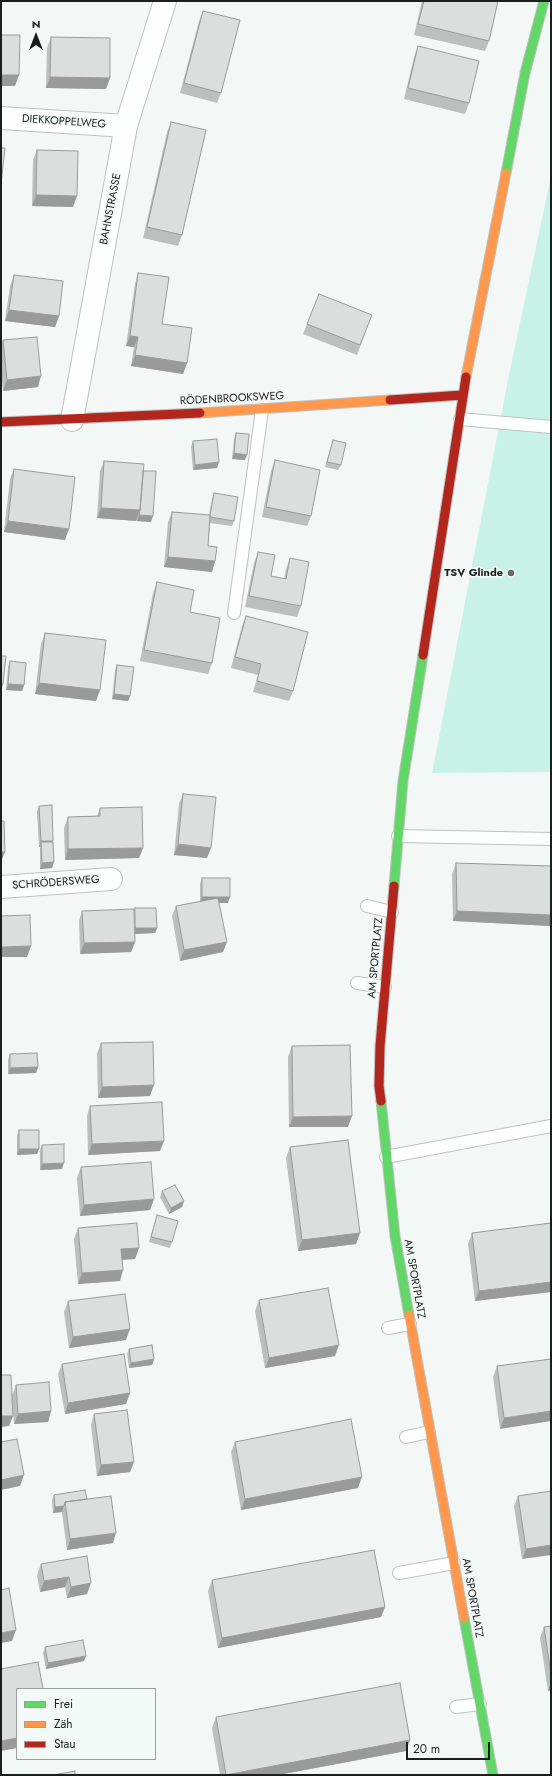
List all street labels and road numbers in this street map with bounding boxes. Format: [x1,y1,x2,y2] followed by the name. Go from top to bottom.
[22,112,106,132] street label: DIEKKOPPELWEG
[98,172,124,246] street label: BAHNSTRASSE
[180,390,284,408] street label: RÖDENBROOKSWEG
[12,873,100,893] street label: SCHRÖDERSWEG
[366,917,386,999] street label: AM SPORTPLATZ
[400,1238,428,1320] street label: AM SPORTPLATZ
[458,1557,486,1639] street label: AM SPORTPLATZ

